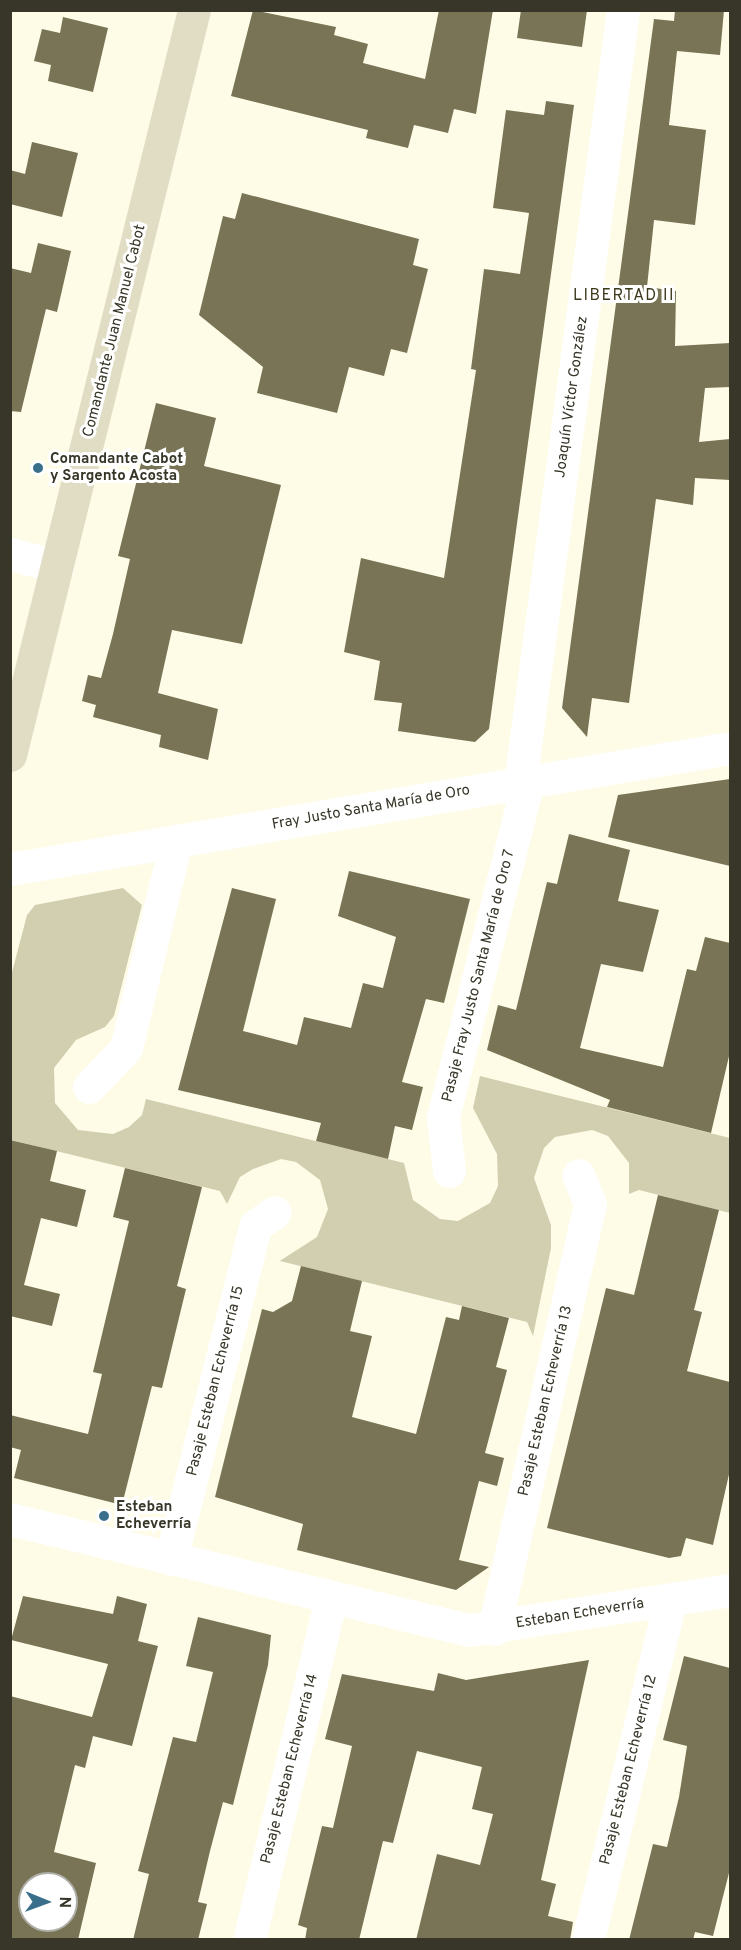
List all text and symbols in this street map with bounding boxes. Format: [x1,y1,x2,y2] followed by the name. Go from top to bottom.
[80,223,150,439] street label: Comandante Juan Manuel Cabot
[573,286,675,306] district label: LIBERTAD II
[552,315,592,479] street label: Joaquín Víctor González
[50,450,183,485] place label: Comandante Cabot y Sargento Acosta
[31,461,45,475] marker: Comandante Cabot y Sargento Acosta
[270,782,472,834] street label: Fray Justo Santa María de Oro
[439,848,519,1104] street label: Pasaje Fray Justo Santa María de Oro 7
[184,1284,248,1478] street label: Pasaje Esteban Echeverría 15
[515,1304,577,1498] street label: Pasaje Esteban Echeverría 13
[116,1498,191,1533] place label: Esteban Echeverría
[97,1509,111,1523] marker: Esteban Echeverría
[515,1595,645,1633] street label: Esteban Echeverría
[258,1672,322,1866] street label: Pasaje Esteban Echeverría 14
[597,1673,661,1867] street label: Pasaje Esteban Echeverría 12
[18,1872,78,1932] north arrow
[54,1896,74,1908] text: N

